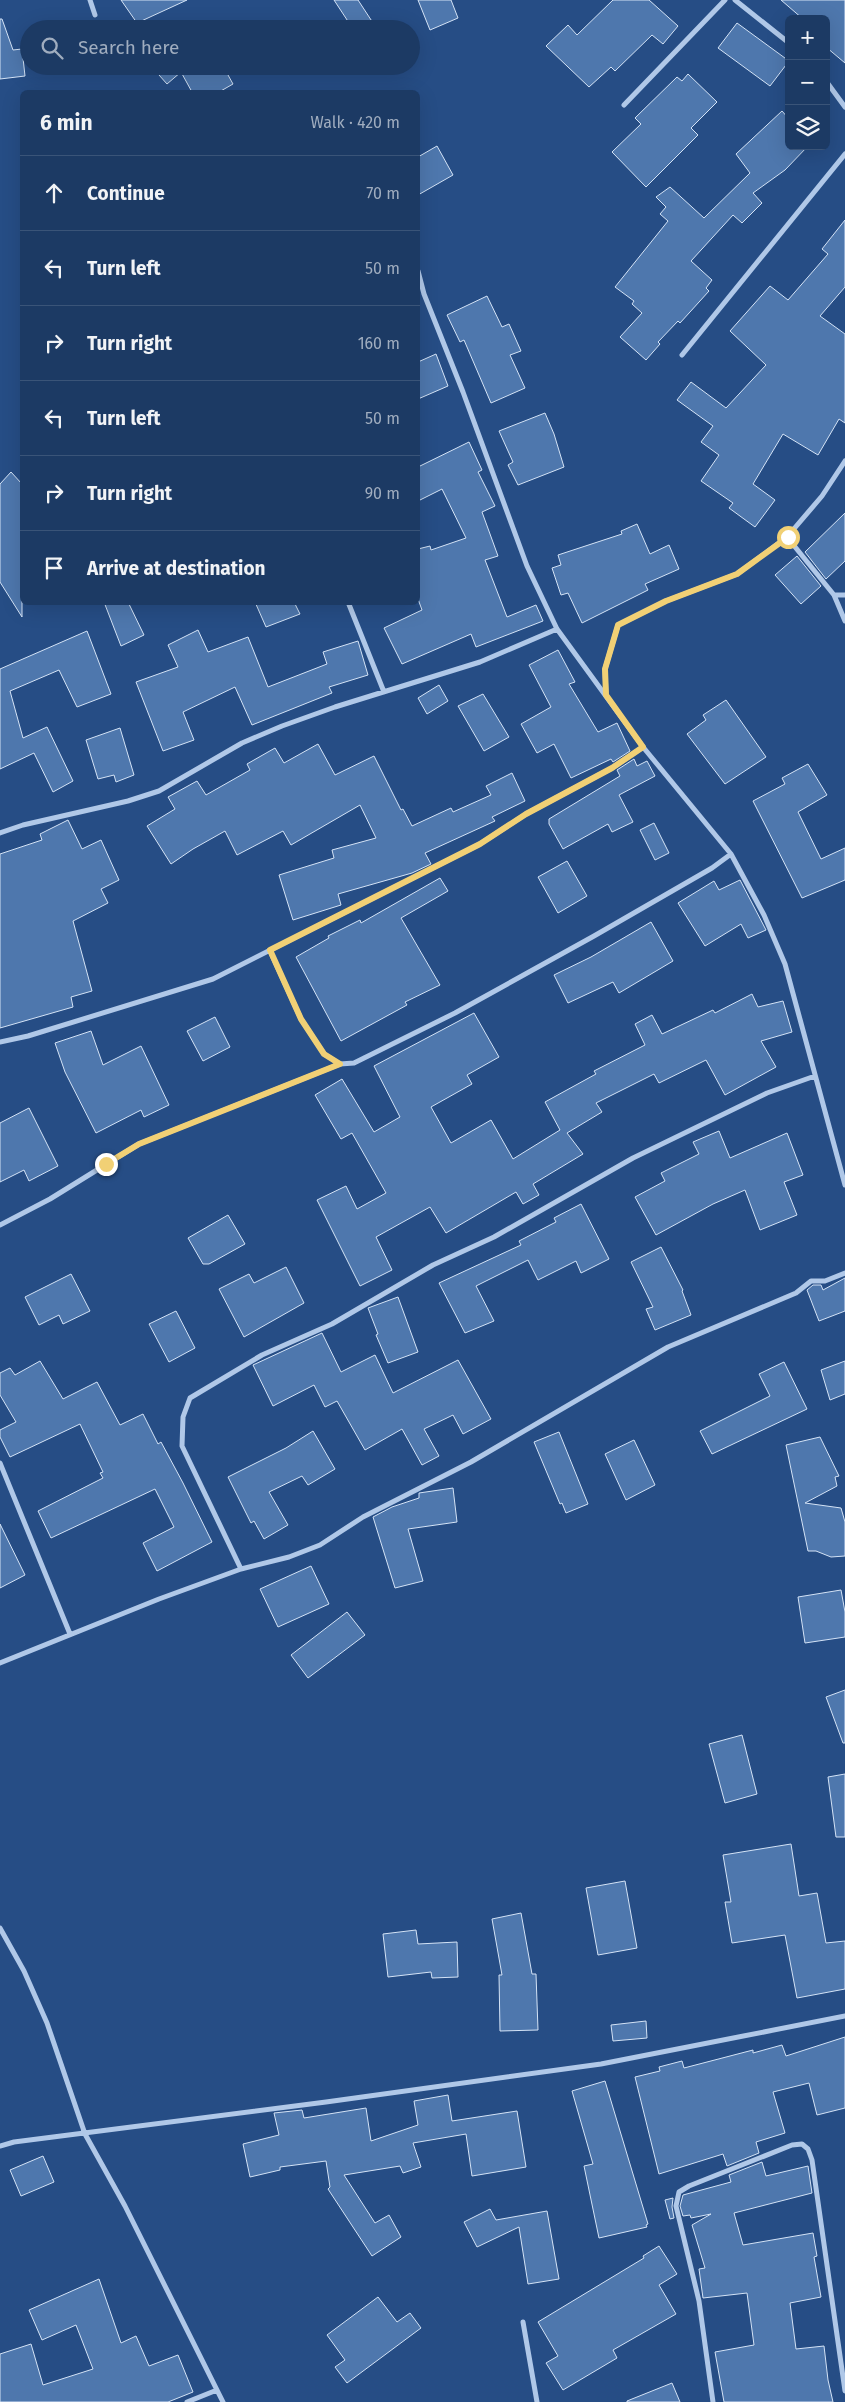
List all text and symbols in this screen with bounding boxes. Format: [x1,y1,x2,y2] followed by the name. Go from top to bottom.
[785,15,830,150] map controls
[785,15,830,60] button: +
[20,20,420,75] search box
[38,34,66,62] icon: search
[78,36,179,59] text: Search here
[785,60,830,105] button: −
[785,105,830,150] button: layers
[40,110,93,136] text: 6 min
[311,113,400,132] text: Walk · 420 m
[40,179,68,207] icon: ahead
[87,182,165,205] text: Continue
[366,184,400,203] text: 70 m
[40,254,68,282] icon: left
[87,257,161,280] text: Turn left
[365,259,400,278] text: 50 m
[40,329,68,357] icon: right
[87,332,172,355] text: Turn right
[358,334,400,353] text: 160 m
[40,404,68,432] icon: left
[87,407,161,430] text: Turn left
[365,409,400,428] text: 50 m
[40,479,68,507] icon: right
[87,482,172,505] text: Turn right
[365,484,400,503] text: 90 m
[777,526,800,549] route start
[40,554,68,582] icon: arrive
[87,557,266,580] text: Arrive at destination
[95,1153,118,1176] route end

